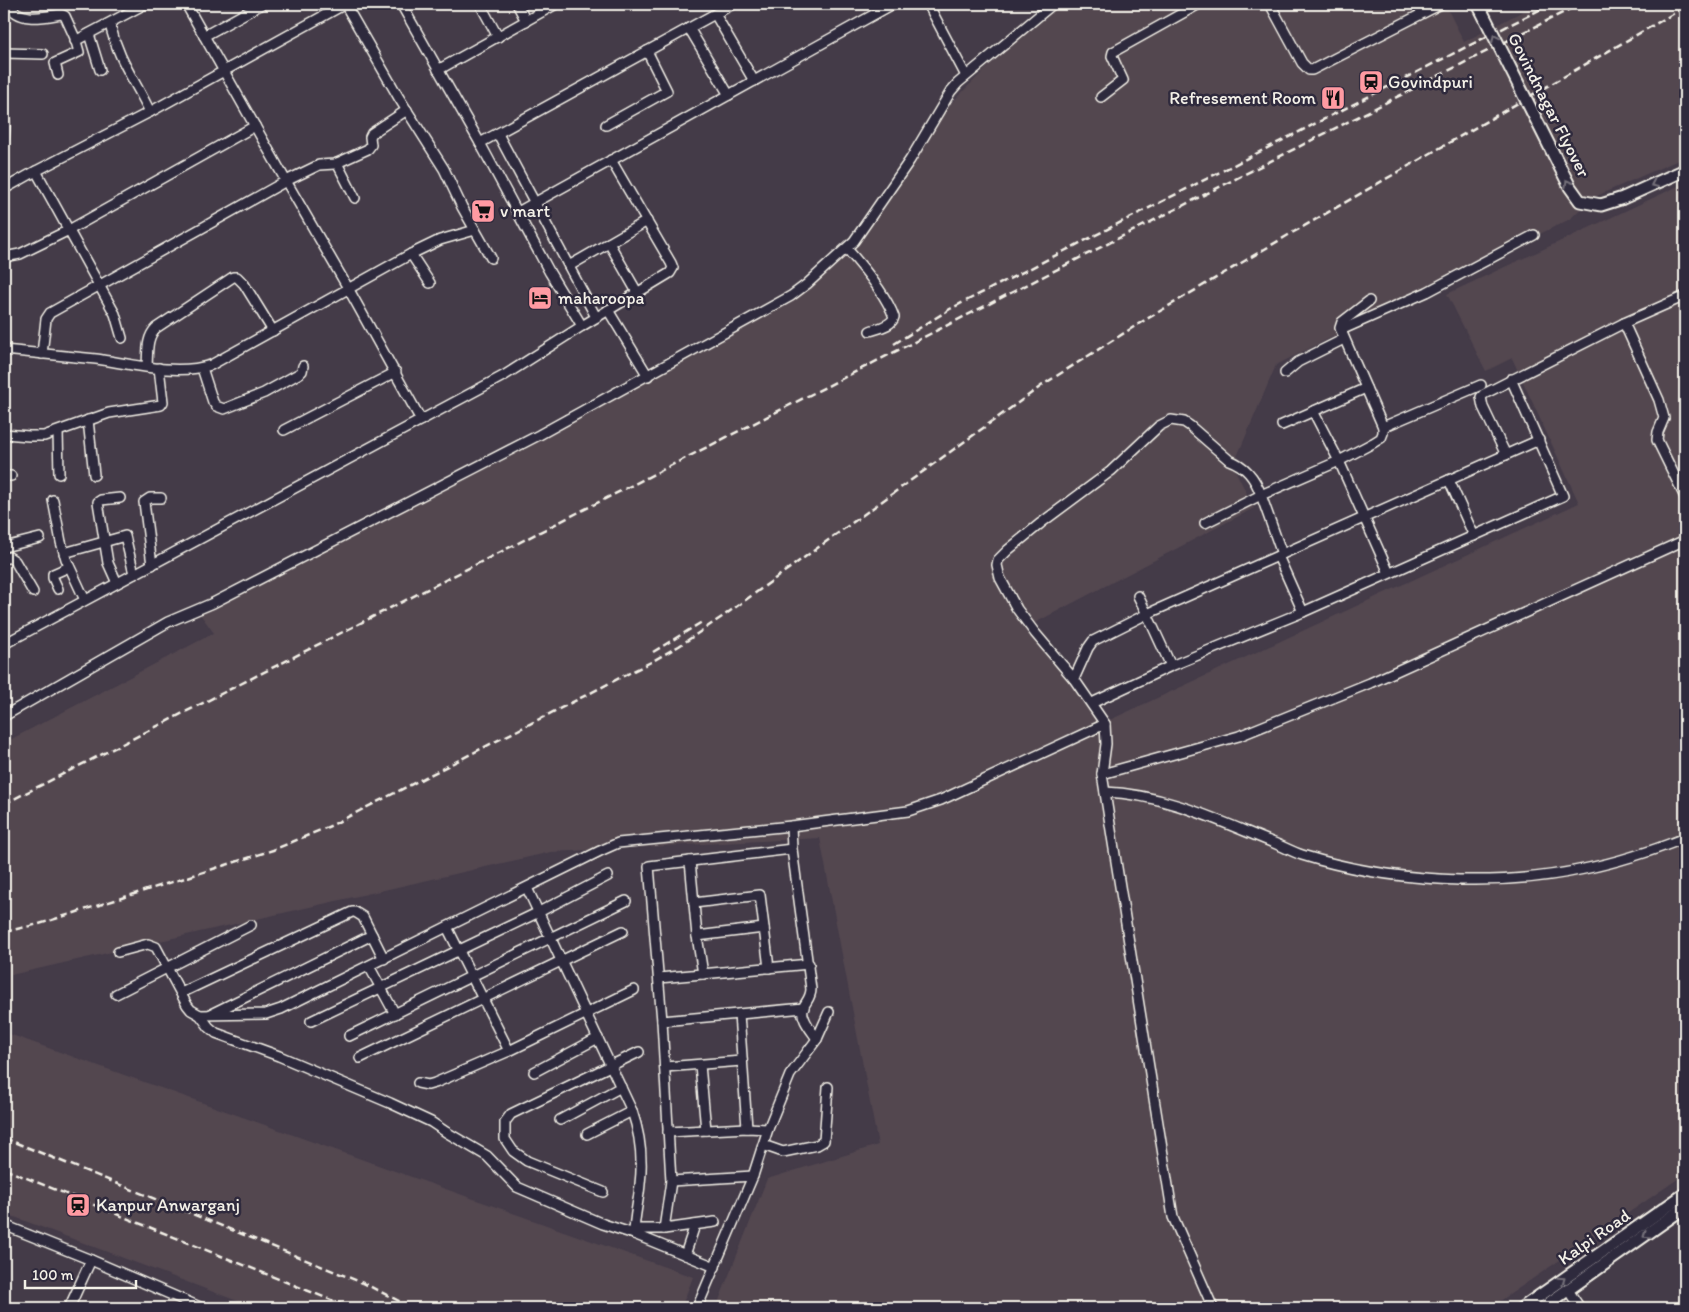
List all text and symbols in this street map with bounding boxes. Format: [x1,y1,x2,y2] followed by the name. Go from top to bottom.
[1503,29,1595,182] street label: Govindnagar Flyover
[1491,34,1501,43] one-way arrow
[1358,69,1384,95] station icon: Govindpuri
[1388,71,1473,93] place label: Govindpuri
[1320,85,1346,111] restaurant icon: Refresement Room
[1169,87,1316,109] place label: Refresement Room
[1650,178,1659,189] one-way arrow
[1565,179,1575,188] one-way arrow
[470,198,496,224] supermarket icon: v mart
[500,200,550,222] place label: v mart
[527,285,553,311] hotel icon: maharoopa
[558,287,645,309] place label: maharoopa
[65,1192,91,1218] station icon: Kanpur Anwarganj
[96,1194,240,1216] place label: Kanpur Anwarganj
[1554,1204,1634,1270] street label: Kalpi Road
[1642,1229,1651,1238] one-way arrow
[25,1257,136,1289] scale bar
[32,1266,74,1284] text: 100 m
[1556,1277,1566,1286] one-way arrow

